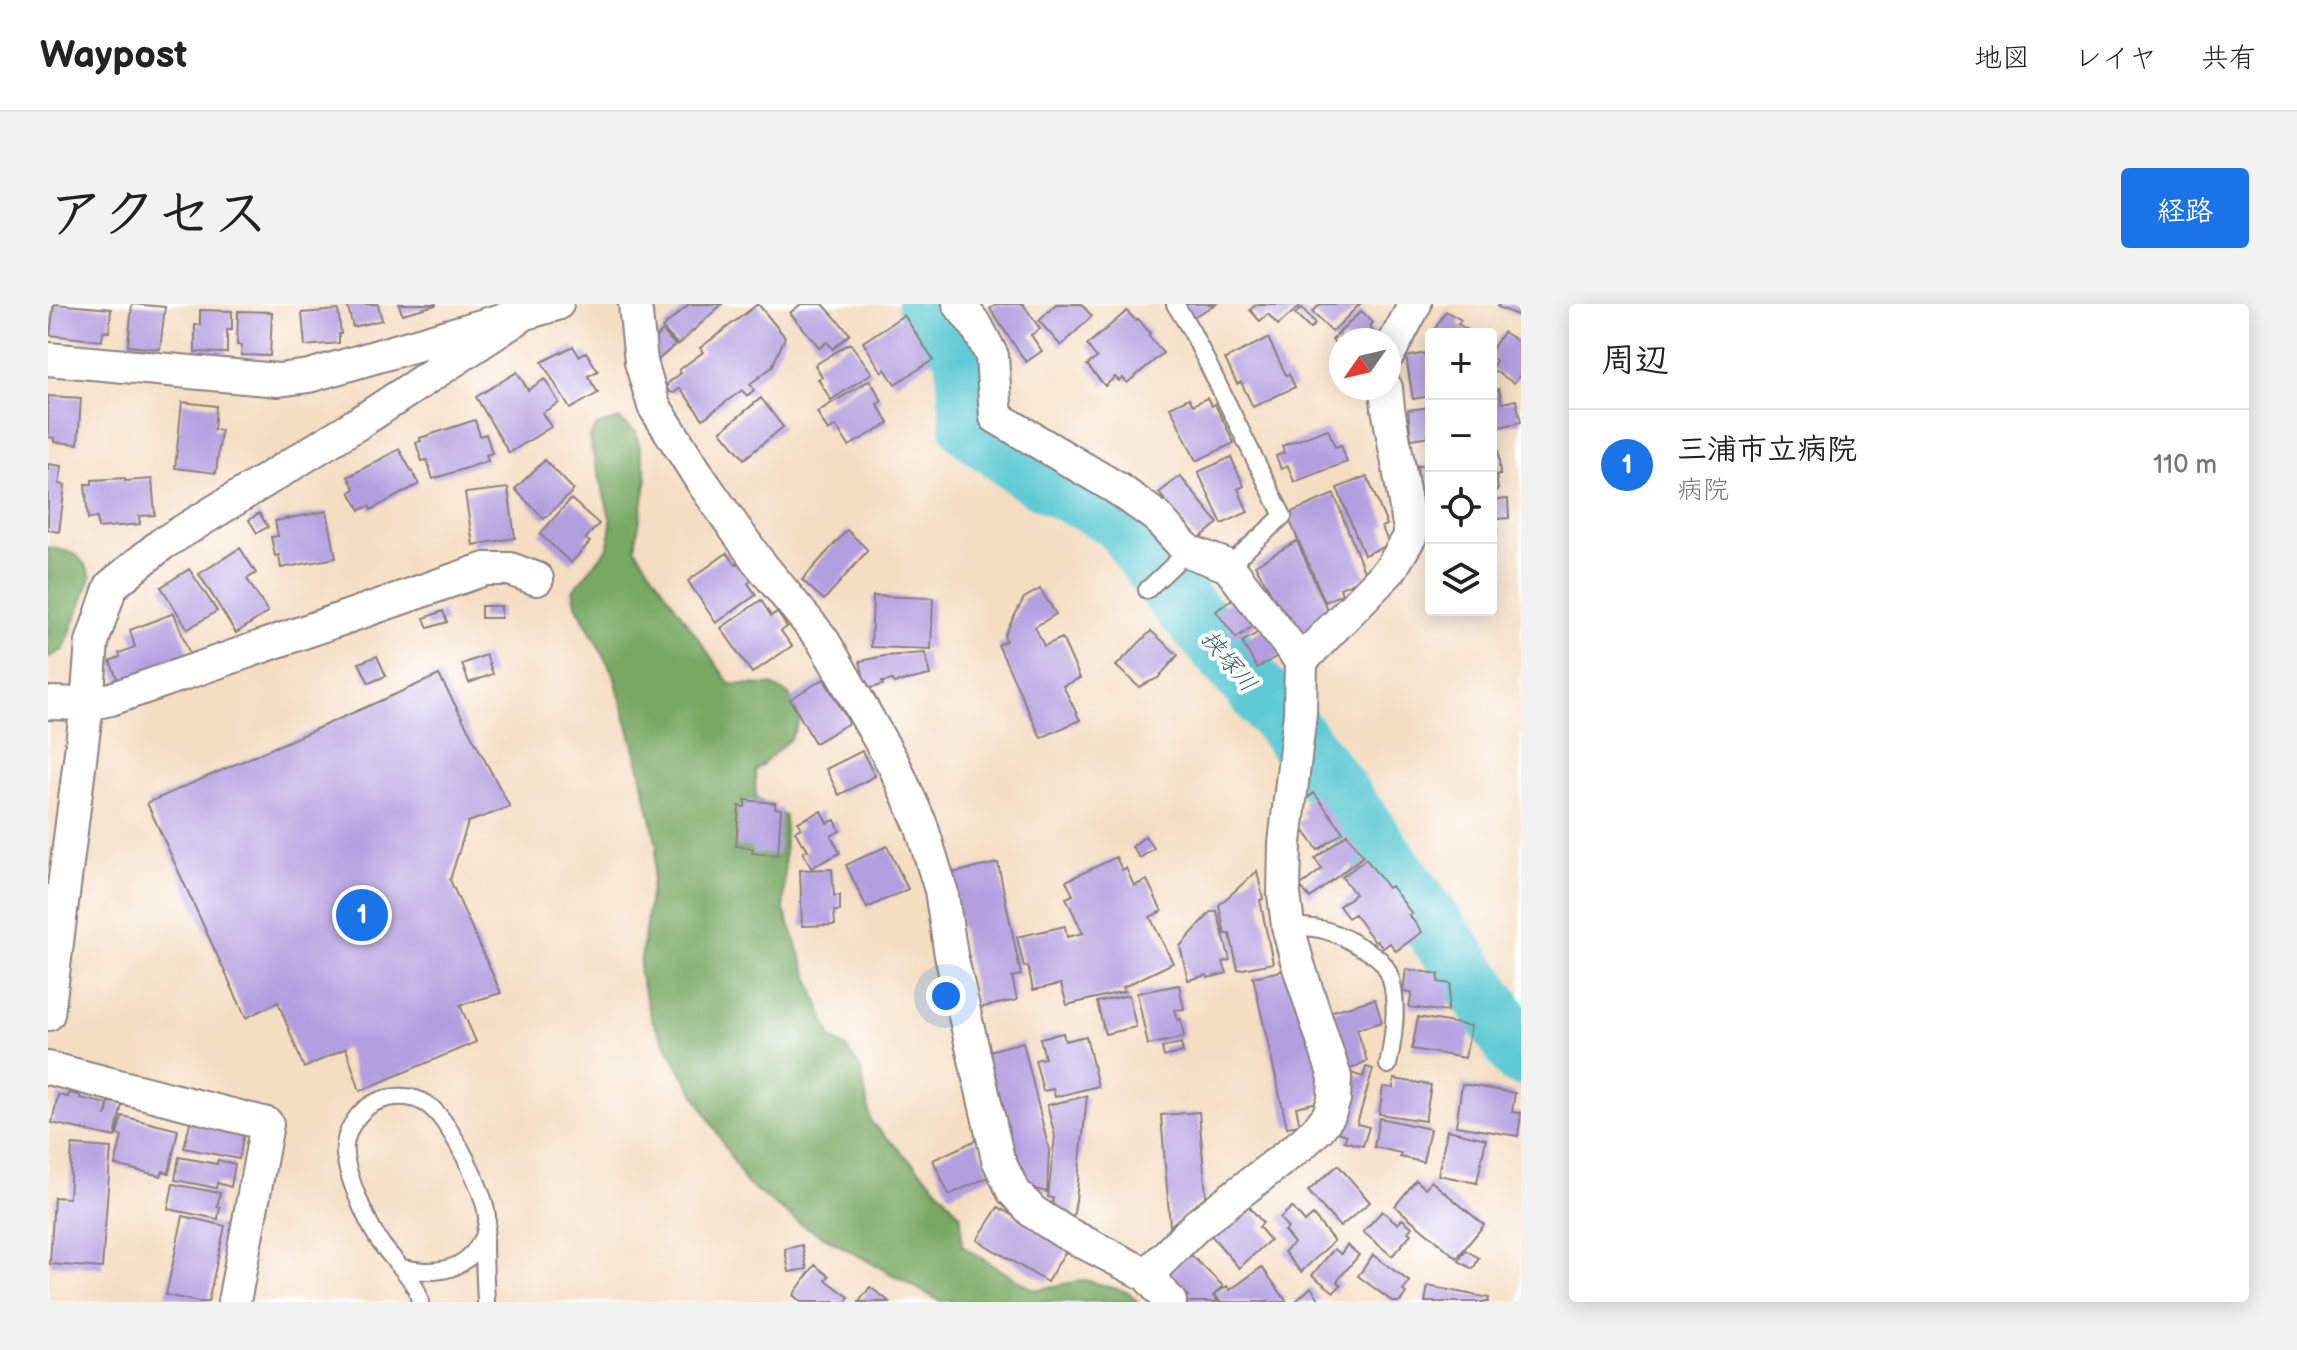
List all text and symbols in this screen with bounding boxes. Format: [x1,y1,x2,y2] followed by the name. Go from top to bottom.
[40,33,187,78] text: Waypost
[1974,42,2030,75] text: 地図
[2074,42,2157,75] text: レイヤ
[2201,42,2257,75] text: 共有
[2121,168,2249,248] button: 経路
[48,182,269,249] text: アクセス
[1329,328,1401,400] north arrow
[1425,328,1497,616] map controls
[1425,328,1497,400] button: +
[1601,340,1669,381] text: 周辺
[1425,400,1497,472] button: −
[1677,432,1857,468] text: 三浦市立病院
[1622,450,1632,481] text: 1
[2153,450,2217,481] text: 110 m
[1425,472,1497,544] button: locate
[1677,475,1729,506] text: 病院
[1425,544,1497,616] button: layers
[1194,624,1263,698] water label: 挟塚川
[336,885,388,945] pin: 1
[926,976,966,1016] your location

